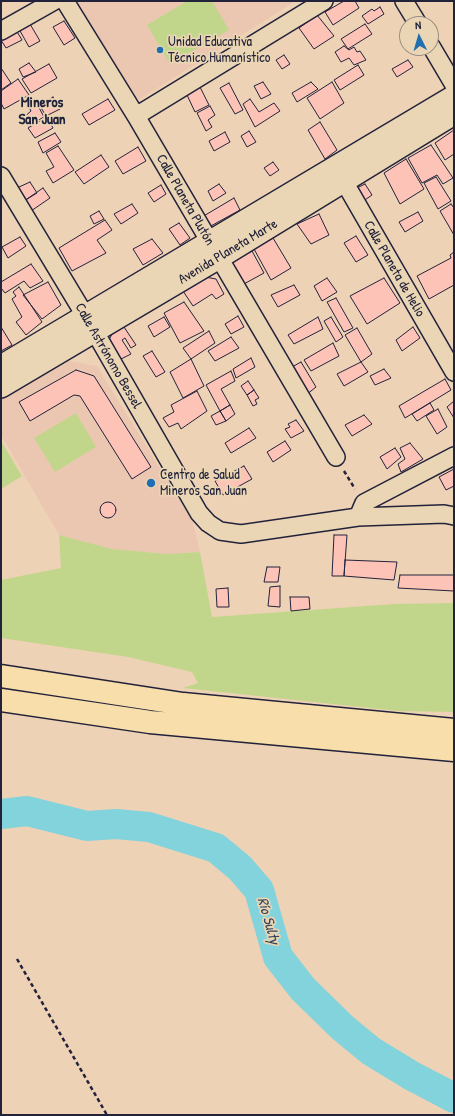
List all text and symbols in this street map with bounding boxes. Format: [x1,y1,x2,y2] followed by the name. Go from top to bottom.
[399,16,439,56] north arrow
[415,18,422,32] text: N
[168,34,270,66] place label: Unidad Educativa Técnico Humanístico
[155,45,165,55] marker: Unidad Educativa Técnico Humanístico
[18,94,66,129] district label: Mineros San Juan
[152,152,218,248] street label: Calle Planeta Plutón
[175,216,281,288] street label: Avenida Planeta Marte
[360,218,428,320] street label: Calle Planeta de Helio
[71,300,145,412] street label: Calle Astrónomo Bessel
[160,467,247,500] place label: Centro de Salud Mineros San Juan
[145,477,157,489] marker: Centro de Salud Mineros San Juan
[253,895,283,947] water label: Río Sulty

